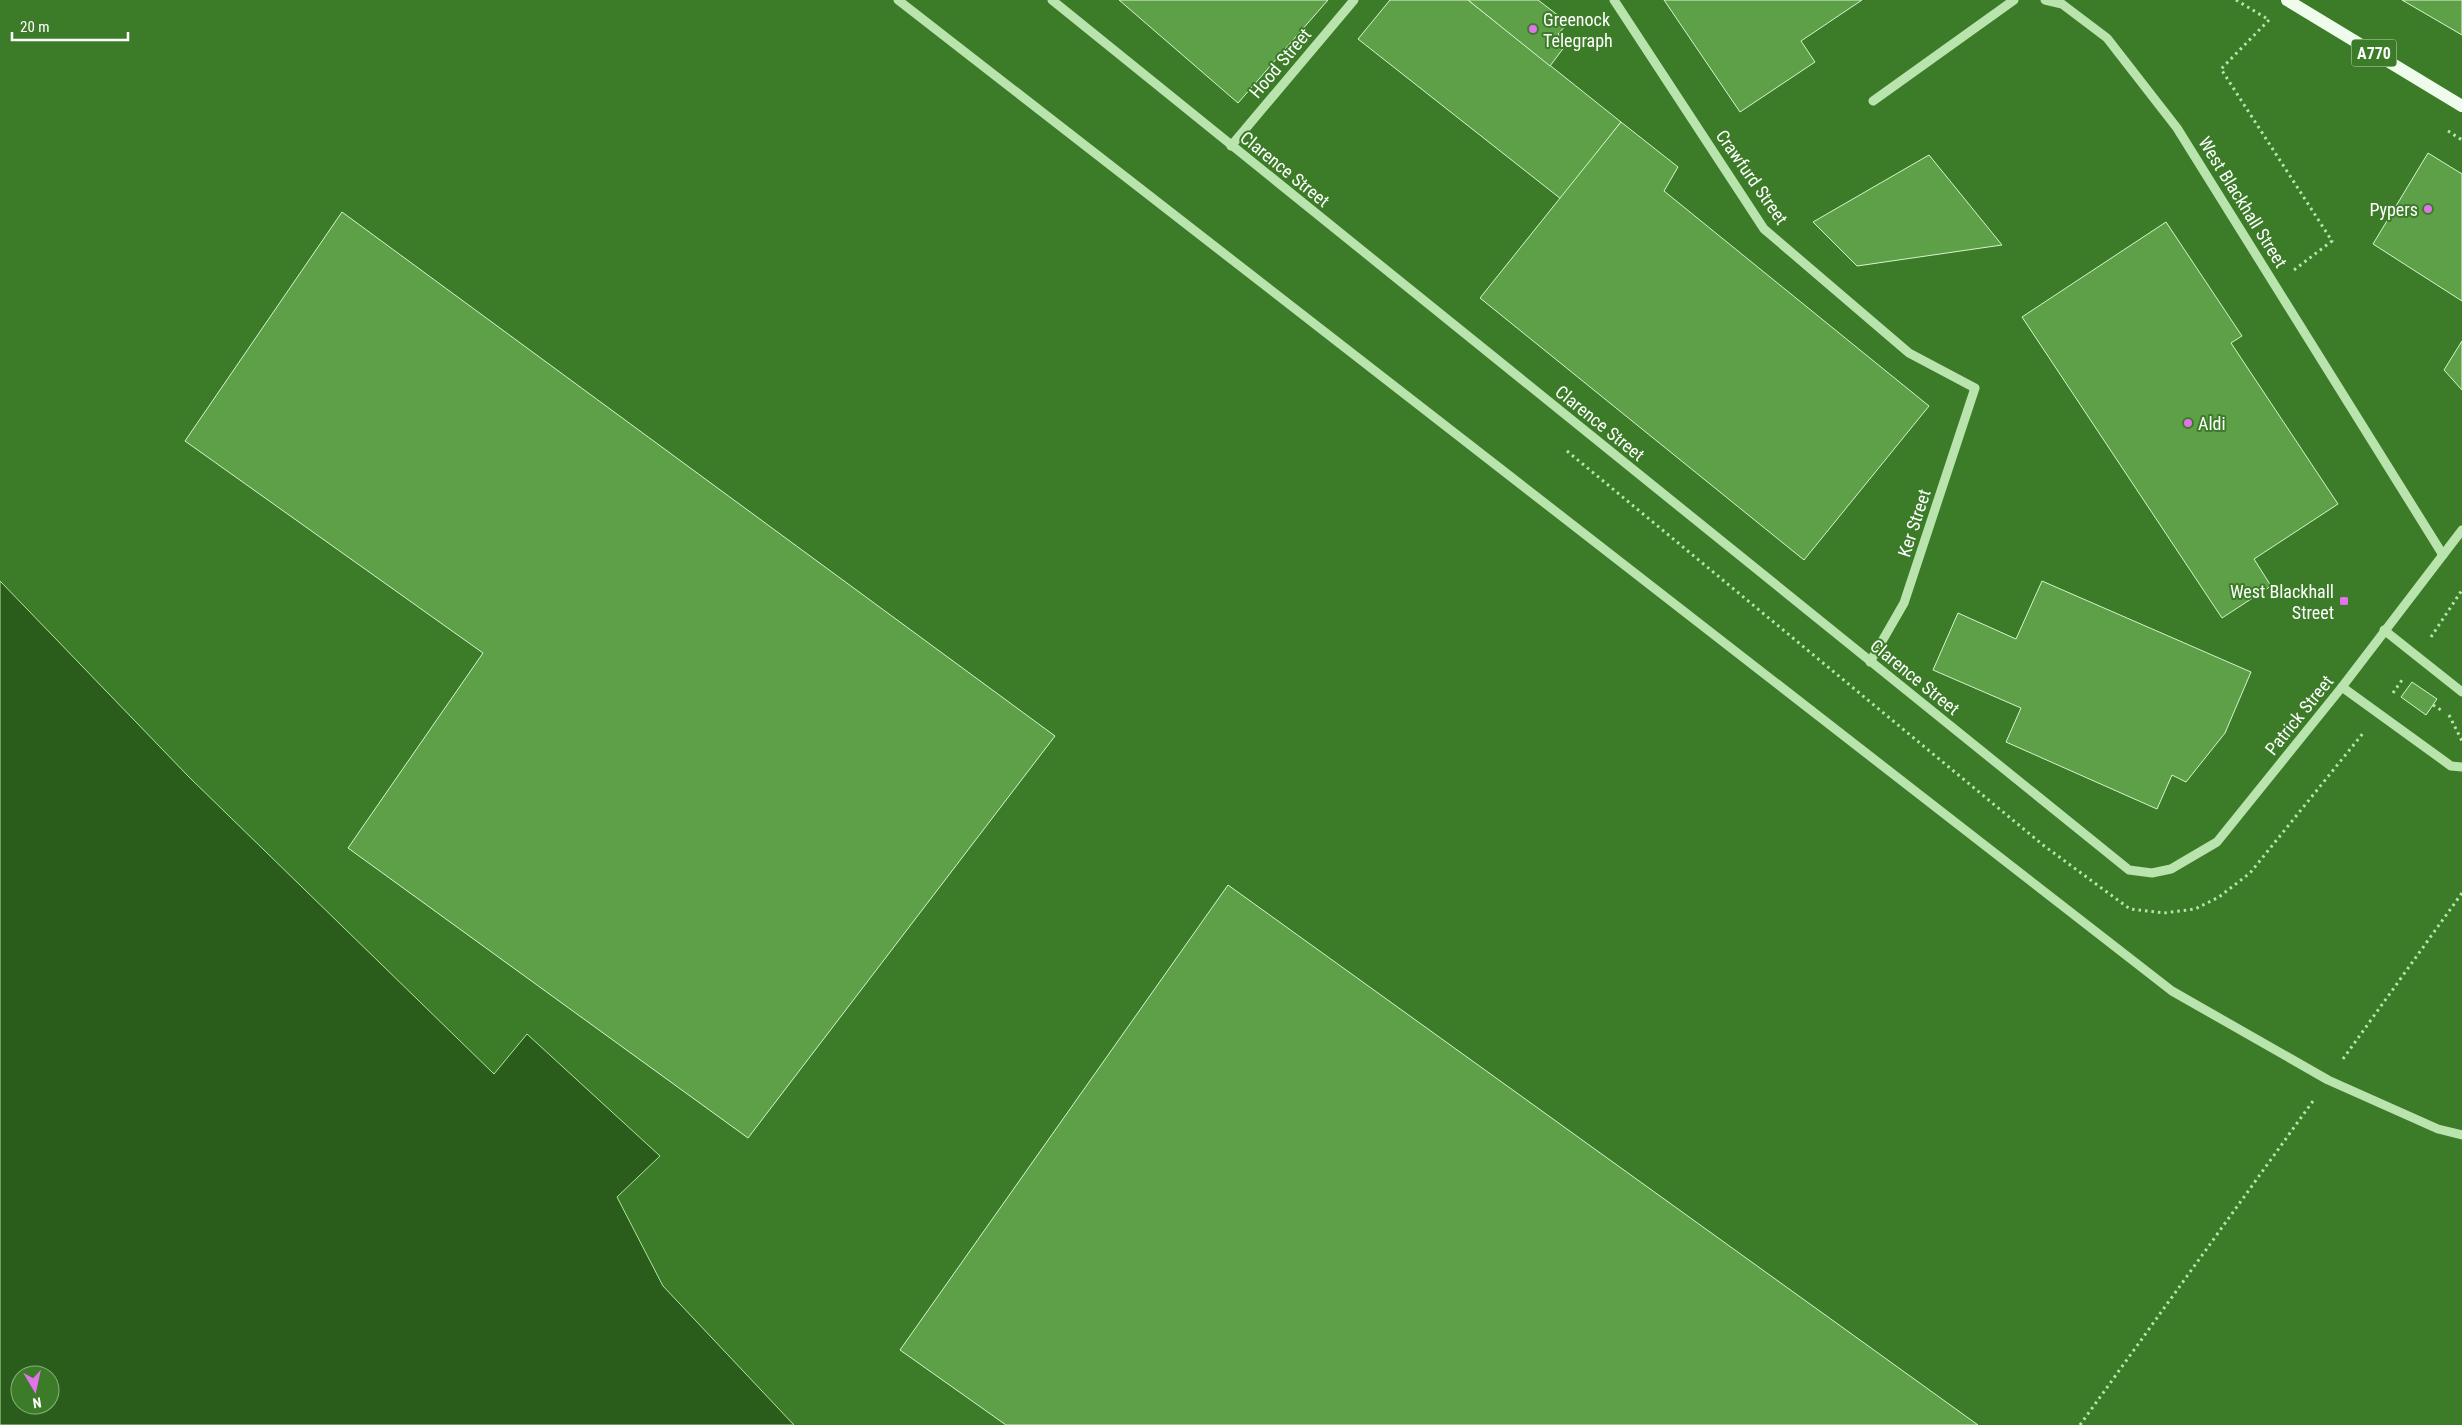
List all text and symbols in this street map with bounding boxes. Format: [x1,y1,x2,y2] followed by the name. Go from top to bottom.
[1543,9,1613,51] place label: Greenock Telegraph
[12,10,129,42] scale bar
[20,18,50,36] text: 20 m
[1527,23,1539,35] marker: Greenock Telegraph
[1245,24,1315,102] street label: Hood Street
[2352,40,2396,66] road number: A770
[1712,126,1792,228] street label: Crawfurd Street
[1236,127,1334,211] street label: Clarence Street
[2194,133,2292,271] street label: West Blackhall Street
[2369,199,2418,220] place label: Pypers
[2422,203,2434,215] marker: Pypers
[1551,381,1649,465] street label: Clarence Street
[2198,413,2226,434] place label: Aldi
[2182,417,2194,429] marker: Aldi
[1893,487,1935,559] street label: Ker Street
[2230,581,2334,623] place label: West Blackhall Street
[2338,595,2350,607] marker: West Blackhall Street
[1866,635,1964,719] street label: Clarence Street
[2261,671,2337,759] street label: Patrick Street
[10,1365,60,1415] north arrow
[32,1394,43,1411] text: N

